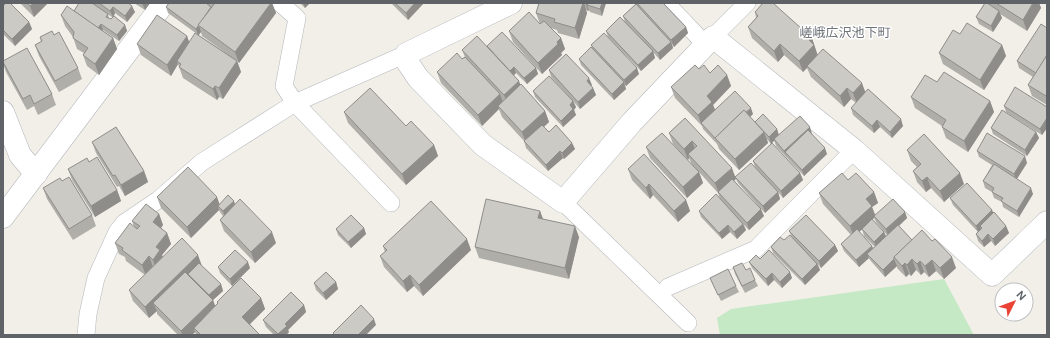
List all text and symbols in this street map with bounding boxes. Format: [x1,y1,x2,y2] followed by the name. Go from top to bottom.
[799,24,891,41] district label: 嵯峨広沢池下町
[994,282,1034,322] north arrow
[1014,288,1029,303] text: N

